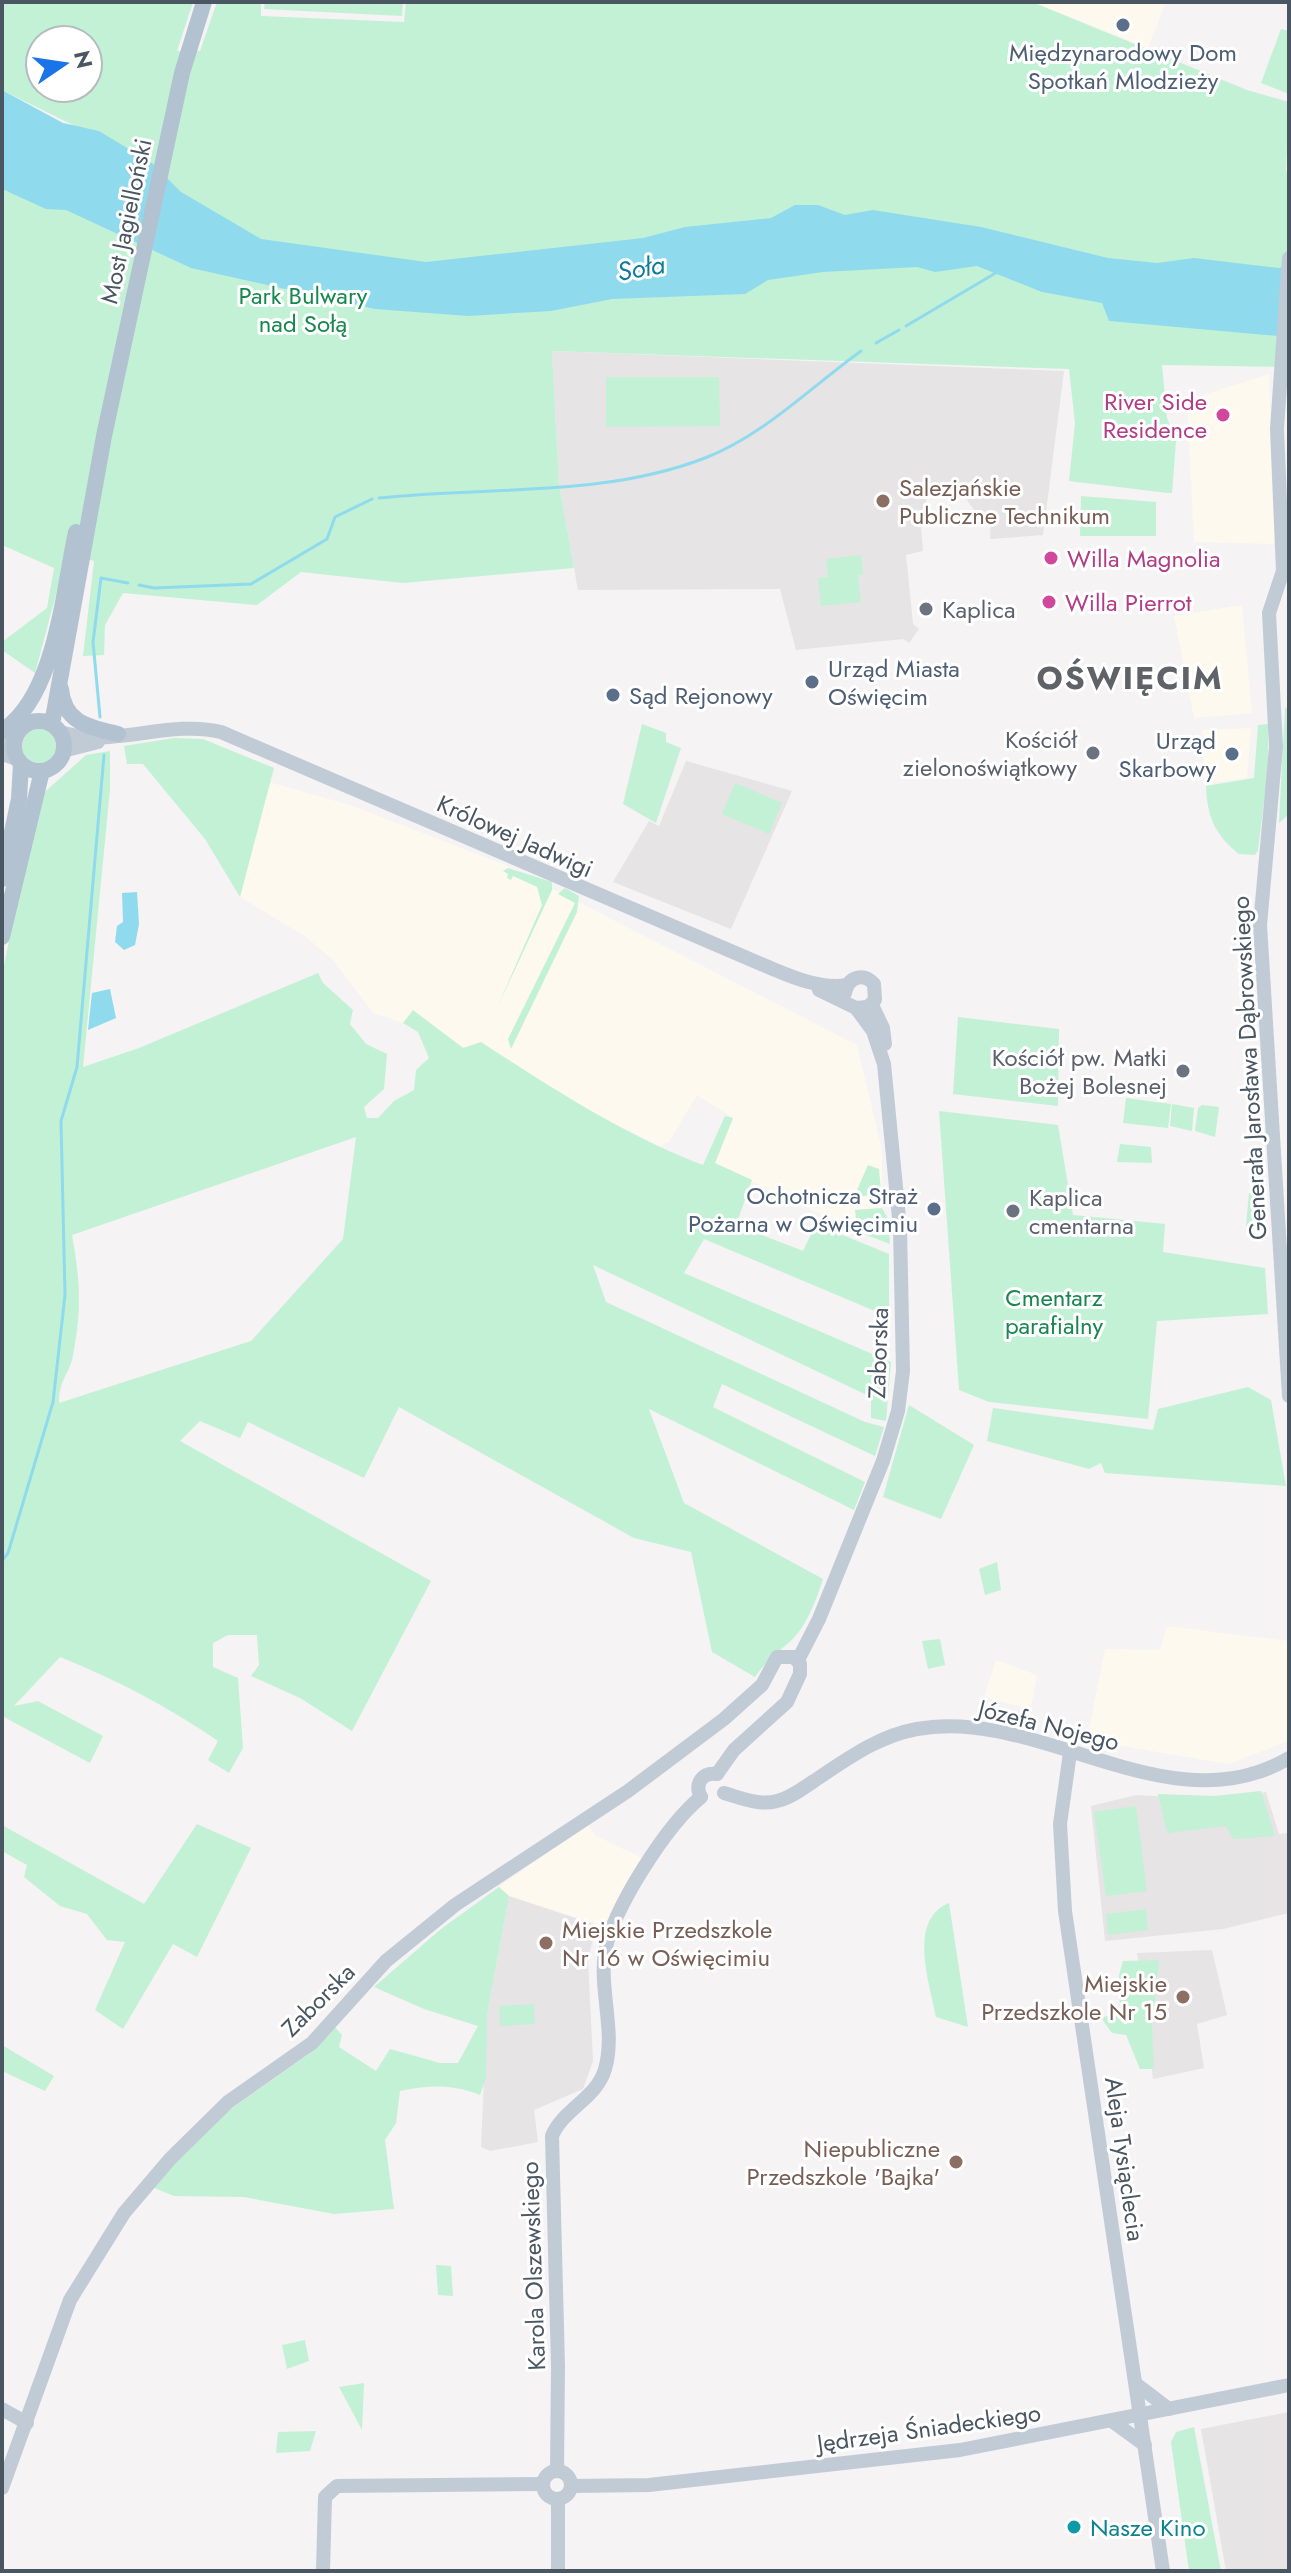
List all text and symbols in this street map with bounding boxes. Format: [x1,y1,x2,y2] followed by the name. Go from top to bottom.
[1114,16,1132,34] marker: Międzynarodowy Dom Spotkań Mlodzieży
[24,24,104,104] north arrow
[1009,35,1237,98] place label: Międzynarodowy Dom Spotkań Mlodzieży
[66,47,101,72] text: N
[91,135,161,307] street label: Most Jagielloński
[614,245,668,291] water label: Soła
[239,278,368,341] park label: Park Bulwary nad Sołą
[1103,384,1207,447] place label: River Side Residence
[1214,406,1232,424] marker: River Side Residence
[899,470,1110,533] place label: Salezjańskie Publiczne Technikum
[874,492,892,510] marker: Salezjańskie Publiczne Technikum
[1067,541,1220,576] place label: Willa Magnolia
[1042,549,1060,567] marker: Willa Magnolia
[1065,585,1192,620] place label: Willa Pierrot
[942,592,1016,627] place label: Kaplica
[1040,593,1058,611] marker: Willa Pierrot
[917,600,935,618] marker: Kaplica
[828,651,960,714] place label: Urząd Miasta Oświęcim
[1036,655,1224,701] district label: OŚWIĘCIM
[803,673,821,691] marker: Urząd Miasta Oświęcim
[629,678,773,713] place label: Sąd Rejonowy
[604,686,622,704] marker: Sąd Rejonowy
[903,722,1078,785] place label: Kościół zielonoświątkowy
[1118,723,1216,786] place label: Urząd Skarbowy
[1084,744,1102,762] marker: Kościół zielonoświątkowy
[1223,745,1241,763] marker: Urząd Skarbowy
[431,786,599,886] street label: Królowej Jadwigi
[1223,895,1275,1241] street label: Generała Jarosława Dąbrowskiego
[992,1040,1167,1103] place label: Kościół pw. Matki Bożej Bolesnej
[1174,1062,1192,1080] marker: Kościół pw. Matki Bożej Bolesnej
[688,1178,918,1241] place label: Ochotnicza Straż Pożarna w Oświęcimiu
[1029,1180,1134,1243] place label: Kaplica cmentarna
[925,1200,943,1218] marker: Ochotnicza Straż Pożarna w Oświęcimiu
[1004,1202,1022,1220] marker: Kaplica cmentarna
[1005,1280,1104,1343] park label: Cmentarz parafialny
[859,1307,897,1399] street label: Zaborska
[972,1690,1123,1759] street label: Józefa Nojego
[562,1912,772,1975] place label: Miejskie Przedszkole Nr 16 w Oświęcimiu
[537,1934,555,1952] marker: Miejskie Przedszkole Nr 16 w Oświęcimiu
[273,1955,363,2045] street label: Zaborska
[981,1966,1167,2029] place label: Miejskie Przedszkole Nr 15
[1174,1988,1192,2006] marker: Miejskie Przedszkole Nr 15
[1096,2075,1154,2243] street label: Aleja Tysiąclecia
[747,2131,940,2194] place label: Niepubliczne Przedszkole 'Bajka'
[947,2153,965,2171] marker: Niepubliczne Przedszkole 'Bajka'
[512,2161,554,2371] street label: Karola Olszewskiego
[812,2395,1043,2461] street label: Jędrzeja Śniadeckiego
[1090,2510,1206,2545] place label: Nasze Kino
[1065,2518,1083,2536] marker: Nasze Kino

